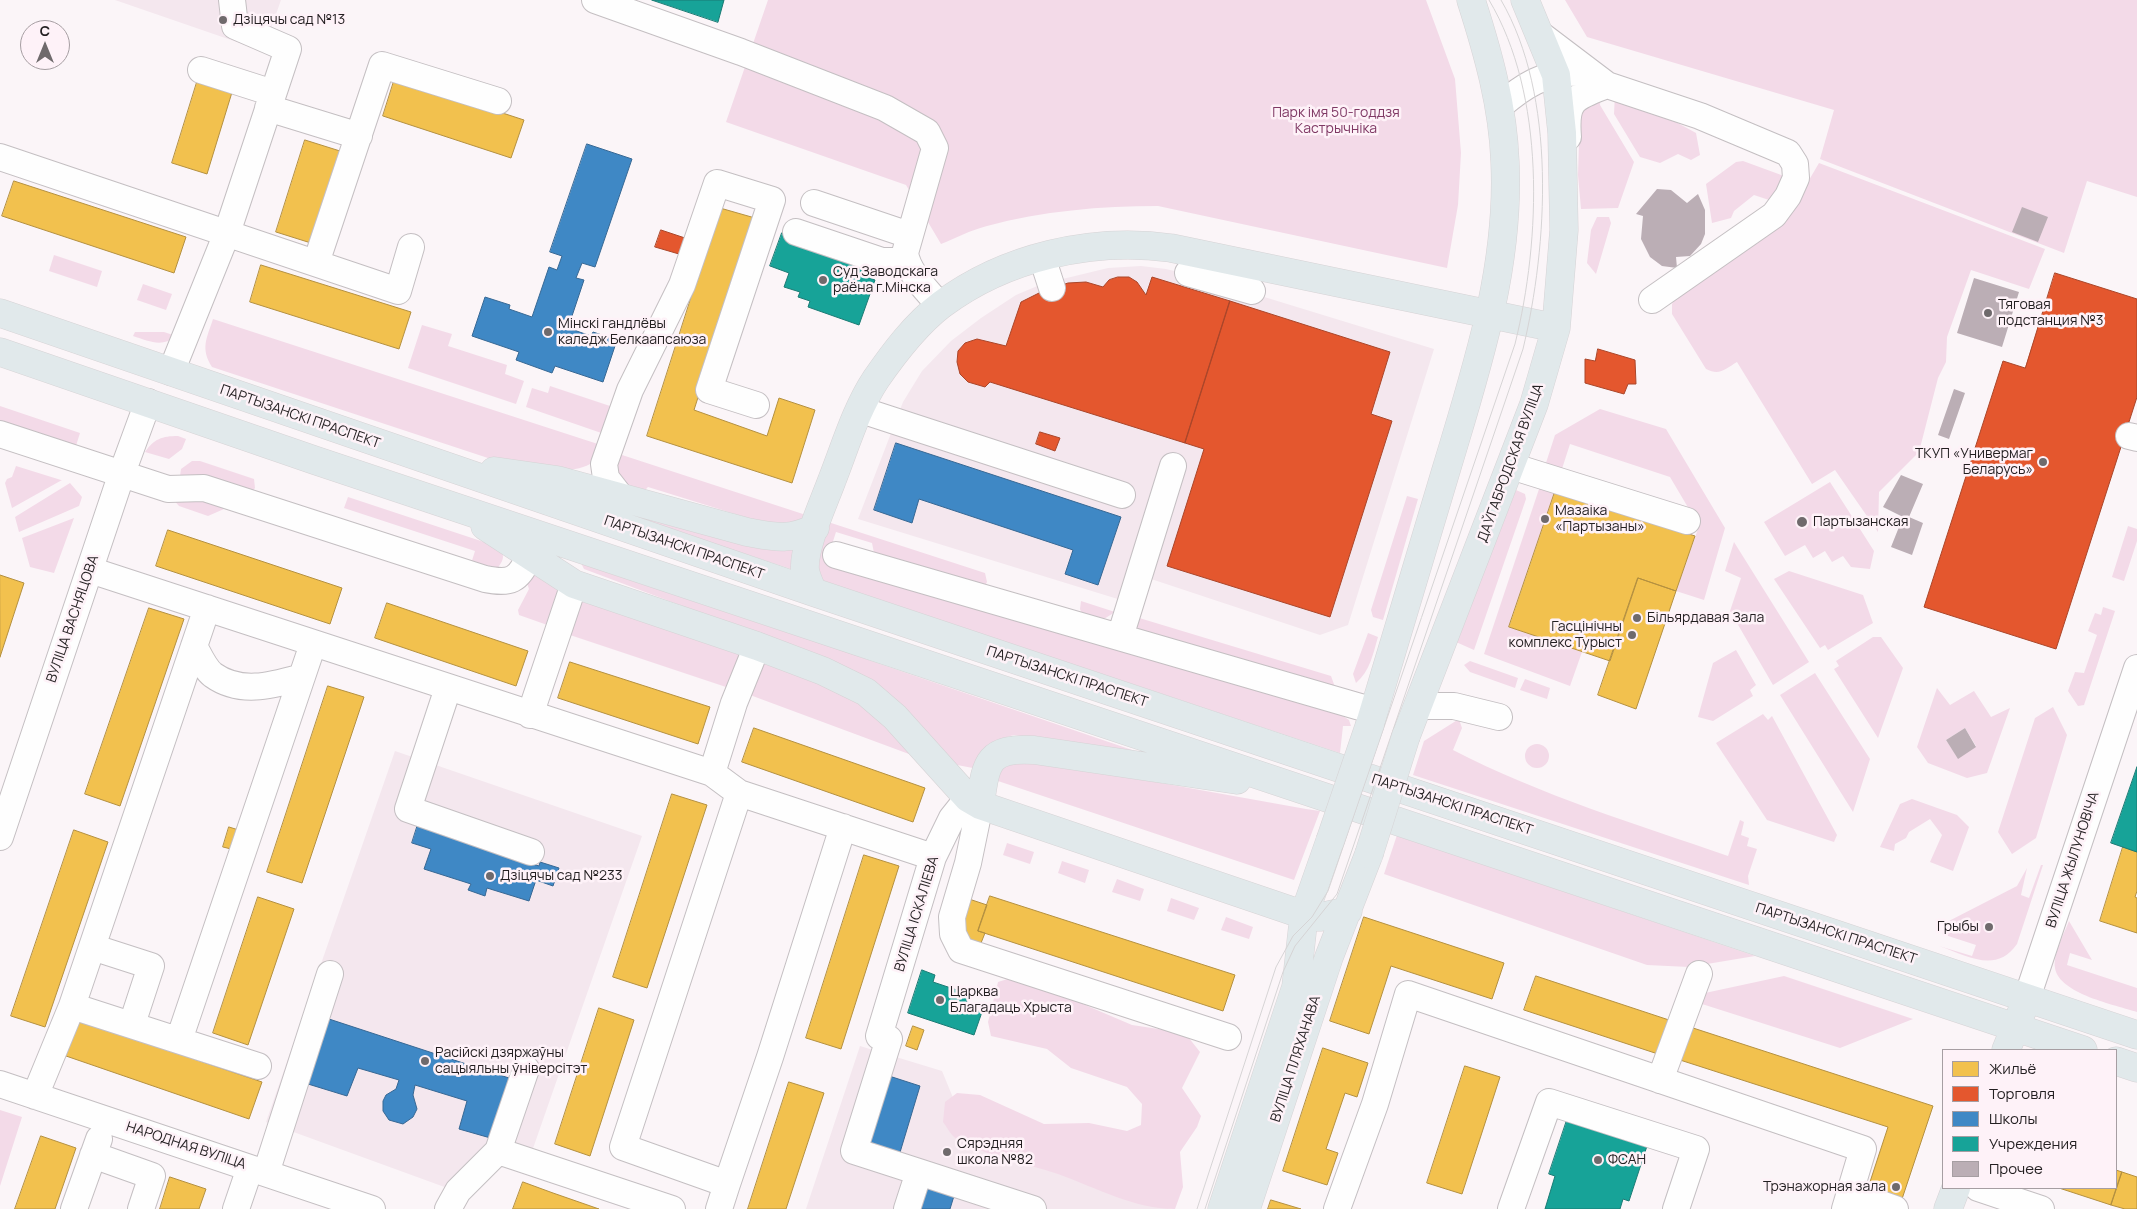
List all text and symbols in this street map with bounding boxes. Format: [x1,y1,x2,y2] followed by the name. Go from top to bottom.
[233,12,345,28] place label: Дзіцячы сад №13
[217,14,229,26] marker: Дзіцячы сад №13
[20,20,70,70] north arrow
[40,21,50,40] text: С
[1272,105,1400,138] park label: Парк імя 50-годдзя Кастрычніка
[833,264,938,296] place label: Суд Заводскага раёна г.Мінска
[817,274,829,286] marker: Суд Заводскага раёна г.Мінска
[1998,297,2103,330] place label: Тяговая подстанция №3
[1982,307,1994,319] marker: Тяговая подстанция №3
[558,316,706,348] place label: Мінскі гандлёвы каледж Белкаапсаюза
[542,326,554,338] marker: Мінскі гандлёвы каледж Белкаапсаюза
[1474,381,1548,545] street label: ДАЎГАБРОДСКАЯ ВУЛІЦА
[218,382,382,452] street label: ПАРТЫЗАНСКІ ПРАСПЕКТ
[1915,446,2033,478] place label: ТКУП «Универмаг Беларусь»
[2037,456,2049,468] marker: ТКУП «Универмаг Беларусь»
[1555,503,1645,536] place label: Мазаіка «Партызаны»
[602,513,766,583] street label: ПАРТЫЗАНСКІ ПРАСПЕКТ
[1539,513,1551,525] marker: Мазаіка «Партызаны»
[1813,514,1909,530] place label: Партызанская
[1795,515,1809,529] marker: Партызанская
[43,553,103,685] street label: ВУЛІЦА ВАСНЯЦОВА
[1647,610,1764,626] place label: Більярдавая Зала
[1631,612,1643,624] marker: Більярдавая Зала
[1509,619,1622,652] place label: Гасцінічны комплекс Турыст
[1626,629,1638,641] marker: Гасцінічны комплекс Турыст
[984,643,1150,711] street label: ПАРТЫЗАНСКІ ПРАСПЕКТ
[1369,771,1535,839] street label: ПАРТЫЗАНСКІ ПРАСПЕКТ
[2043,790,2103,930] street label: ВУЛІЦА ЖЫЛУНОВІЧА
[891,854,943,974] street label: ВУЛІЦА ІСКАЛІЕВА
[500,868,622,884] place label: Дзіцячы сад №233
[484,870,496,882] marker: Дзіцячы сад №233
[1753,900,1919,968] street label: ПАРТЫЗАНСКІ ПРАСПЕКТ
[1937,919,1979,935] place label: Грыбы
[1983,921,1995,933] marker: Грыбы
[950,984,1072,1016] place label: Царква Благадаць Хрыста
[934,994,946,1006] marker: Царква Благадаць Хрыста
[1268,994,1324,1124] street label: ВУЛІЦА ПЛЯХАНАВА
[435,1045,587,1078] place label: Расійскі дзяржаўны сацыяльны ўніверсітэт
[1942,1049,2117,1189] legend
[419,1055,431,1067] marker: Расійскі дзяржаўны сацыяльны ўніверсітэт
[1989,1058,2036,1079] text: Жильё
[1989,1083,2055,1104] text: Торговля
[1989,1108,2037,1129] text: Школы
[124,1119,248,1173] street label: НАРОДНАЯ ВУЛІЦА
[1989,1133,2077,1154] text: Учреждения
[957,1136,1033,1168] place label: Сярэдняя школа №82
[941,1146,953,1158] marker: Сярэдняя школа №82
[1608,1152,1646,1168] place label: ФСАН
[1592,1154,1604,1166] marker: ФСАН
[1989,1158,2043,1179] text: Прочее
[1763,1179,1886,1195] place label: Трэнажорная зала
[1890,1181,1902,1193] marker: Трэнажорная зала

